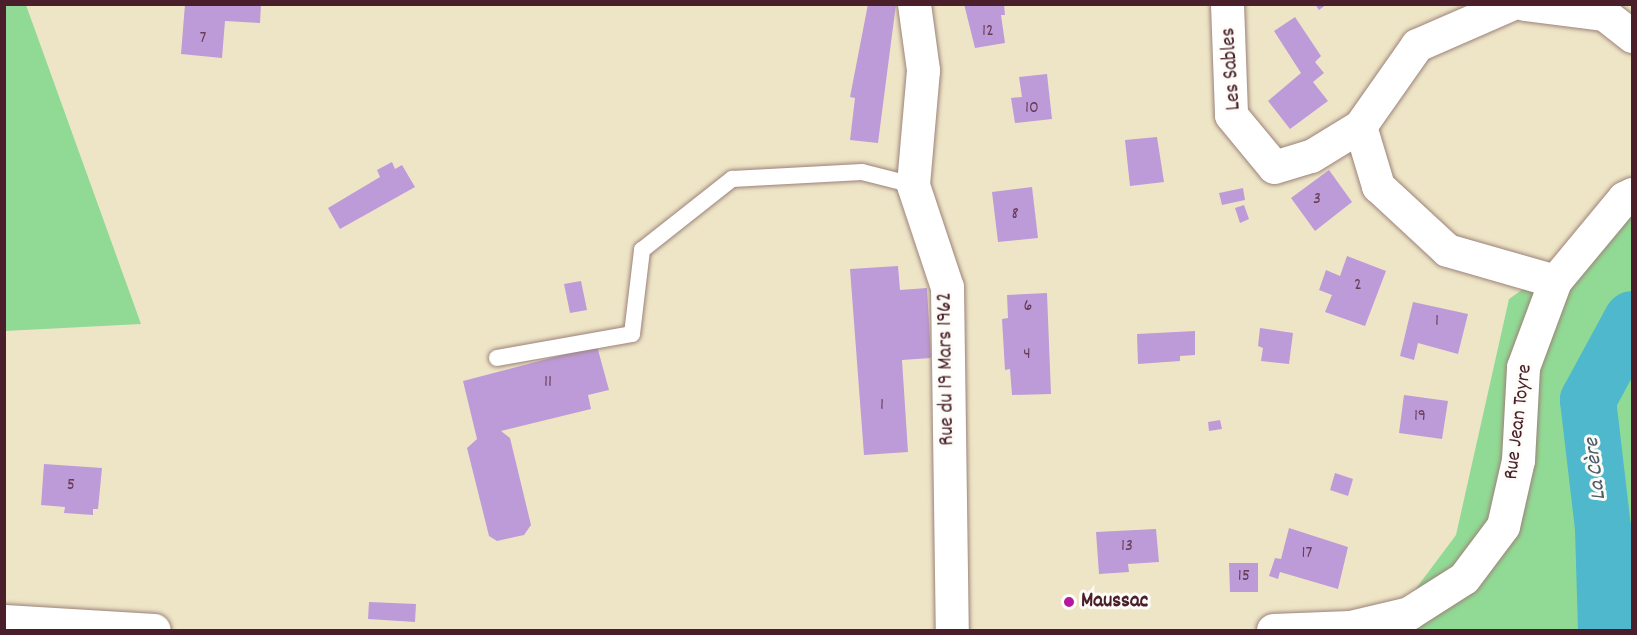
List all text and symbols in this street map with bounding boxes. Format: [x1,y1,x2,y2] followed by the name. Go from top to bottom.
[982,21,994,43] house number: 12
[1217,27,1247,111] street label: Les Sables
[200,28,206,50] house number: 7
[1025,98,1039,120] house number: 10
[1313,189,1321,211] house number: 3
[1011,204,1019,226] house number: 8
[1354,275,1362,297] house number: 2
[933,292,961,446] street label: Rue du 19 Mars 1962
[1024,296,1032,318] house number: 6
[1435,311,1439,333] house number: 1
[1023,344,1031,366] house number: 4
[1499,363,1539,481] street label: Rue Jean Toyre
[544,372,552,394] house number: 11
[880,395,884,417] house number: 1
[1414,406,1426,428] house number: 19
[1579,436,1613,502] water label: La Cère
[67,475,75,497] house number: 5
[1121,536,1133,558] house number: 13
[1302,543,1312,565] house number: 17
[1238,566,1250,588] house number: 15
[1081,589,1148,615] place label: Maussac
[1062,595,1076,609] marker: Maussac

